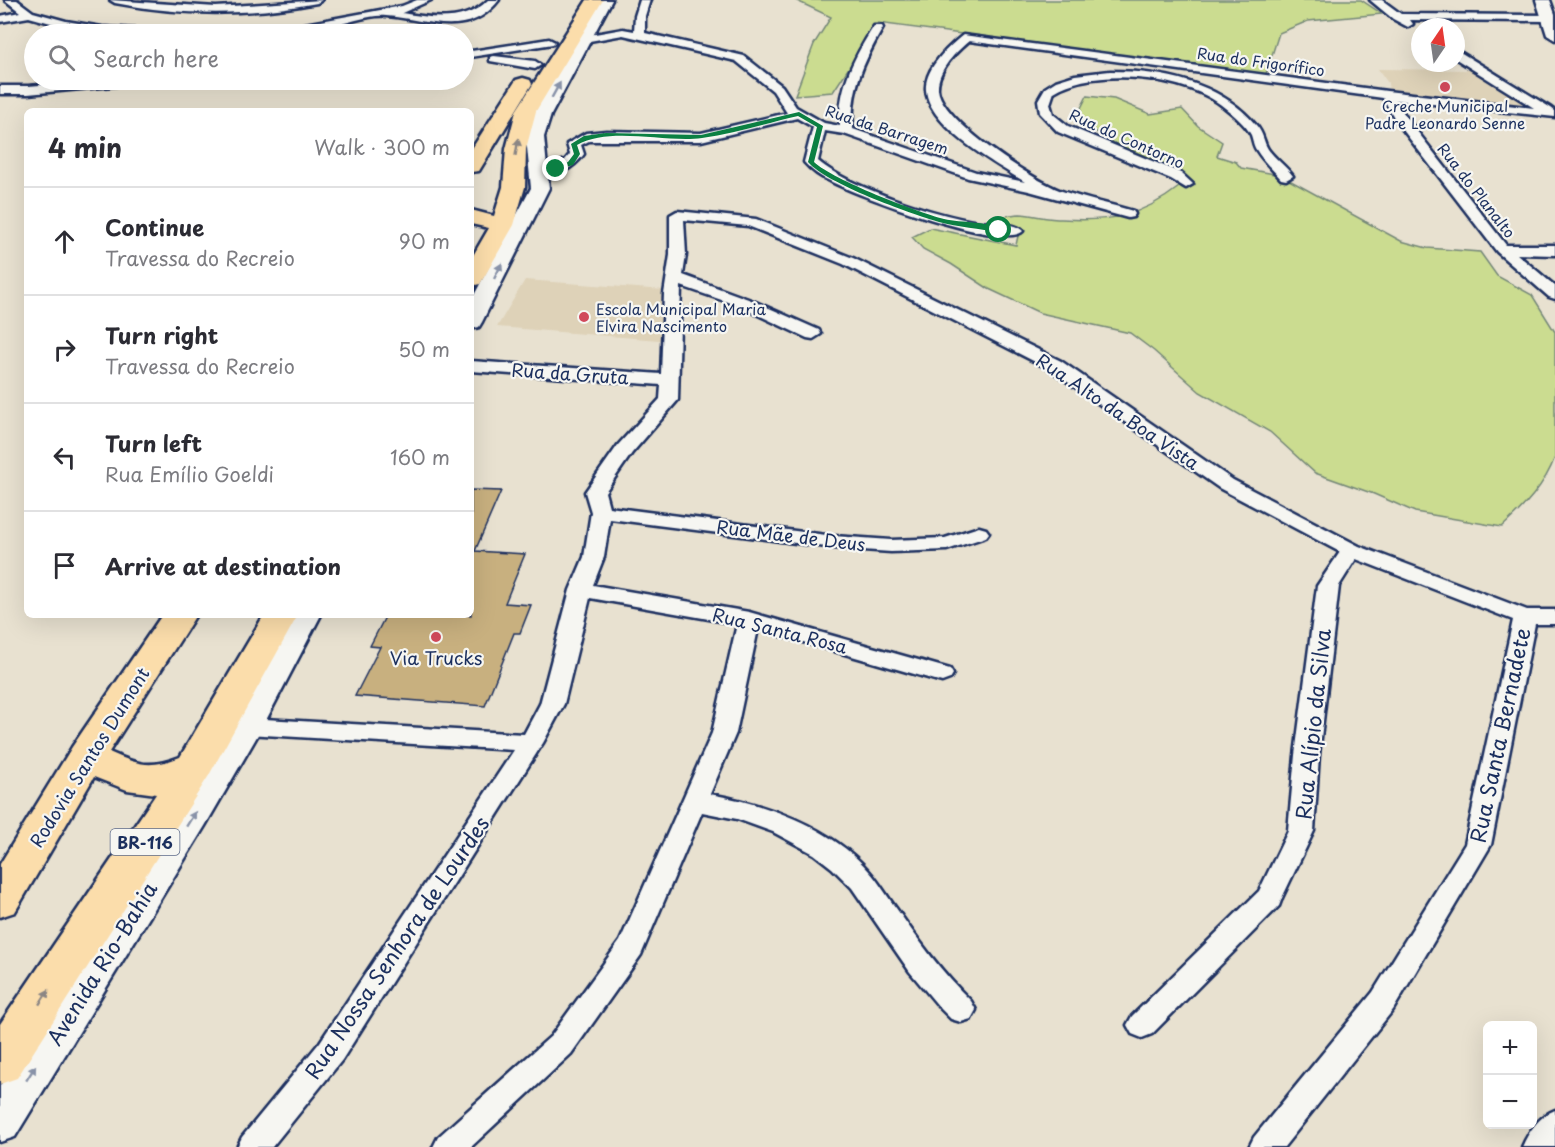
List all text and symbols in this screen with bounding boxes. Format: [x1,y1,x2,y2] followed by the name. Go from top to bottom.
[1411,18,1465,72] north arrow
[24,24,474,90] search box
[45,41,78,74] icon: search
[93,41,219,74] text: Search here
[1196,41,1326,81] street label: Rua do Frigorífico
[1438,80,1452,94] marker: Creche Municipal Padre Leonardo Senne
[551,81,561,98] one-way arrow
[1365,94,1525,134] place label: Creche Municipal Padre Leonardo Senne
[823,98,951,160] street label: Rua da Barragem
[1066,102,1188,174] street label: Rua do Contorno
[48,128,122,167] text: 4 min
[314,132,450,162] text: Walk · 300 m
[513,138,522,157] one-way arrow
[1433,138,1521,242] street label: Rua do Planalto
[542,155,568,181] route end
[105,210,204,243] text: Continue
[985,216,1011,242] route start
[48,225,81,258] icon: ahead
[399,226,450,256] text: 90 m
[105,243,295,273] text: Travessa do Recreio
[494,262,503,279] one-way arrow
[596,297,766,337] place label: Escola Municipal Maria Elvira Nascimento
[577,310,591,324] marker: Escola Municipal Maria Elvira Nascimento
[105,318,218,351] text: Turn right
[48,333,81,366] icon: right
[398,334,450,364] text: 50 m
[1031,346,1206,476] street label: Rua Alto da Boa Vista
[105,351,295,381] text: Travessa do Recreio
[510,355,630,391] street label: Rua da Gruta
[105,426,202,459] text: Turn left
[48,441,81,474] icon: left
[390,442,450,472] text: 160 m
[105,459,274,489] text: Rua Emílio Goeldi
[715,512,867,558] street label: Rua Mãe de Deus
[48,549,81,582] icon: arrive
[105,549,341,582] text: Arrive at destination
[710,600,851,660] street label: Rua Santa Rosa
[1461,625,1537,845] street label: Rua Santa Bernadete
[1286,627,1338,821] street label: Rua Alípio da Silva
[429,630,443,644] marker: Via Trucks
[390,644,482,671] place label: Via Trucks
[22,662,156,852] street label: Rodovia Santos Dumont
[296,809,496,1085] street label: Rua Nossa Senhora de Lourdes
[186,811,197,828] one-way arrow
[110,829,180,855] road number: BR-116
[38,875,164,1051] street label: Avenida Rio-Bahia
[38,989,49,1005] one-way arrow
[1483,1021,1537,1129] map controls
[1483,1021,1537,1075] button: +
[26,1065,37,1081] one-way arrow
[1483,1075,1537,1129] button: −

